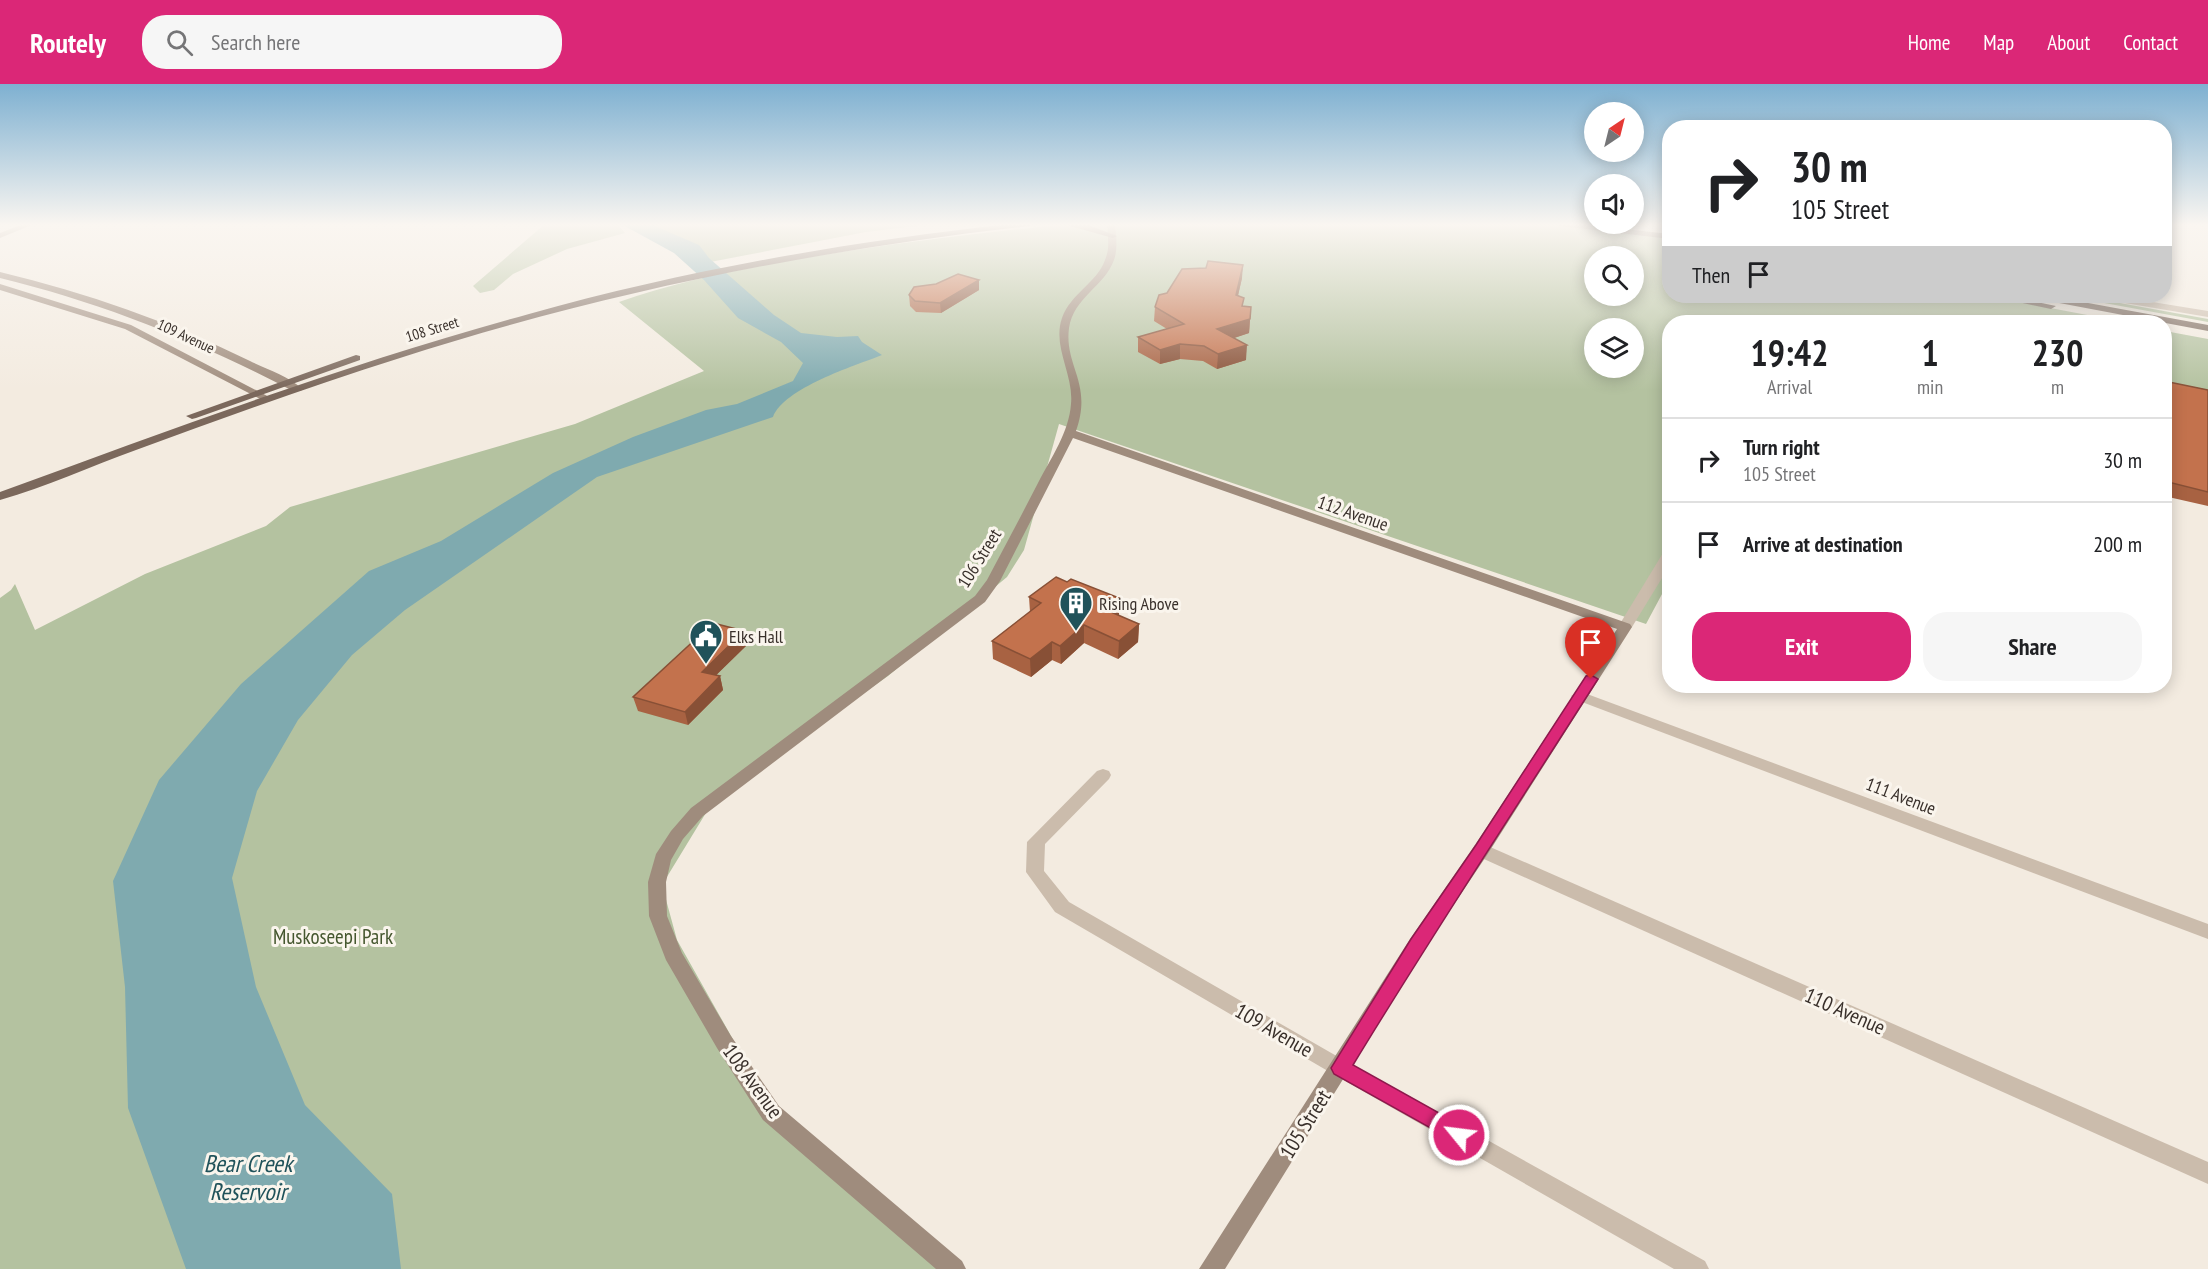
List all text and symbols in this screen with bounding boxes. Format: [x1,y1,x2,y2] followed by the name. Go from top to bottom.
[142,15,562,69] search box
[30,24,106,61] text: Routely
[163,26,196,59] icon: search
[211,28,300,56] text: Search here
[1908,29,1950,56] text: Home
[1983,29,2014,56] text: Map
[2047,29,2090,56] text: About
[2123,29,2178,56] text: Contact
[1584,102,1644,162] north arrow
[1584,102,1644,378] map controls
[1791,139,1868,194] text: 30 m
[1692,144,1770,222] icon: right
[1584,174,1644,234] button: sound
[1791,192,1889,226] text: 105 Street
[1584,246,1644,306] button: search
[1742,258,1775,291] icon: arrive
[1692,261,1730,289] text: Then
[403,312,461,346] street label: 108 Street
[154,315,218,357] street label: 109 Avenue
[1584,318,1644,378] button: layers
[1751,329,1828,376] text: 19:42
[1921,329,1939,376] text: 1
[2032,329,2083,376] text: 230
[1767,374,1812,400] text: Arrival
[1917,374,1943,400] text: min
[2051,374,2064,400] text: m
[1743,433,1820,461] text: Turn right
[1692,444,1725,477] icon: right
[2103,446,2142,474] text: 30 m
[1743,461,1816,487] text: 105 Street
[1315,490,1391,536] street label: 112 Avenue
[952,524,1006,592] street label: 106 Street
[1692,528,1725,561] icon: arrive
[1743,530,1903,558] text: Arrive at destination
[2093,530,2142,558] text: 200 m
[1058,585,1094,632] building icon: Rising Above
[1099,592,1179,615] place label: Rising Above
[1692,612,1911,681] button: Exit
[1923,612,2142,681] button: Share
[1565,617,1616,679] pin
[688,618,724,665] public building icon: Elks Hall
[729,625,784,648] place label: Elks Hall
[1574,626,1607,659] icon: arrive
[1863,772,1939,820] street label: 111 Avenue
[273,923,393,950] park label: Muskoseepi Park
[1801,981,1889,1041] street label: 110 Avenue
[1230,997,1318,1063] street label: 109 Avenue
[717,1039,789,1123] street label: 108 Avenue
[1273,1084,1337,1163] street label: 105 Street
[1427,1103,1491,1167] position arrow
[204,1148,295,1207] water label: Bear Creek Reservoir

